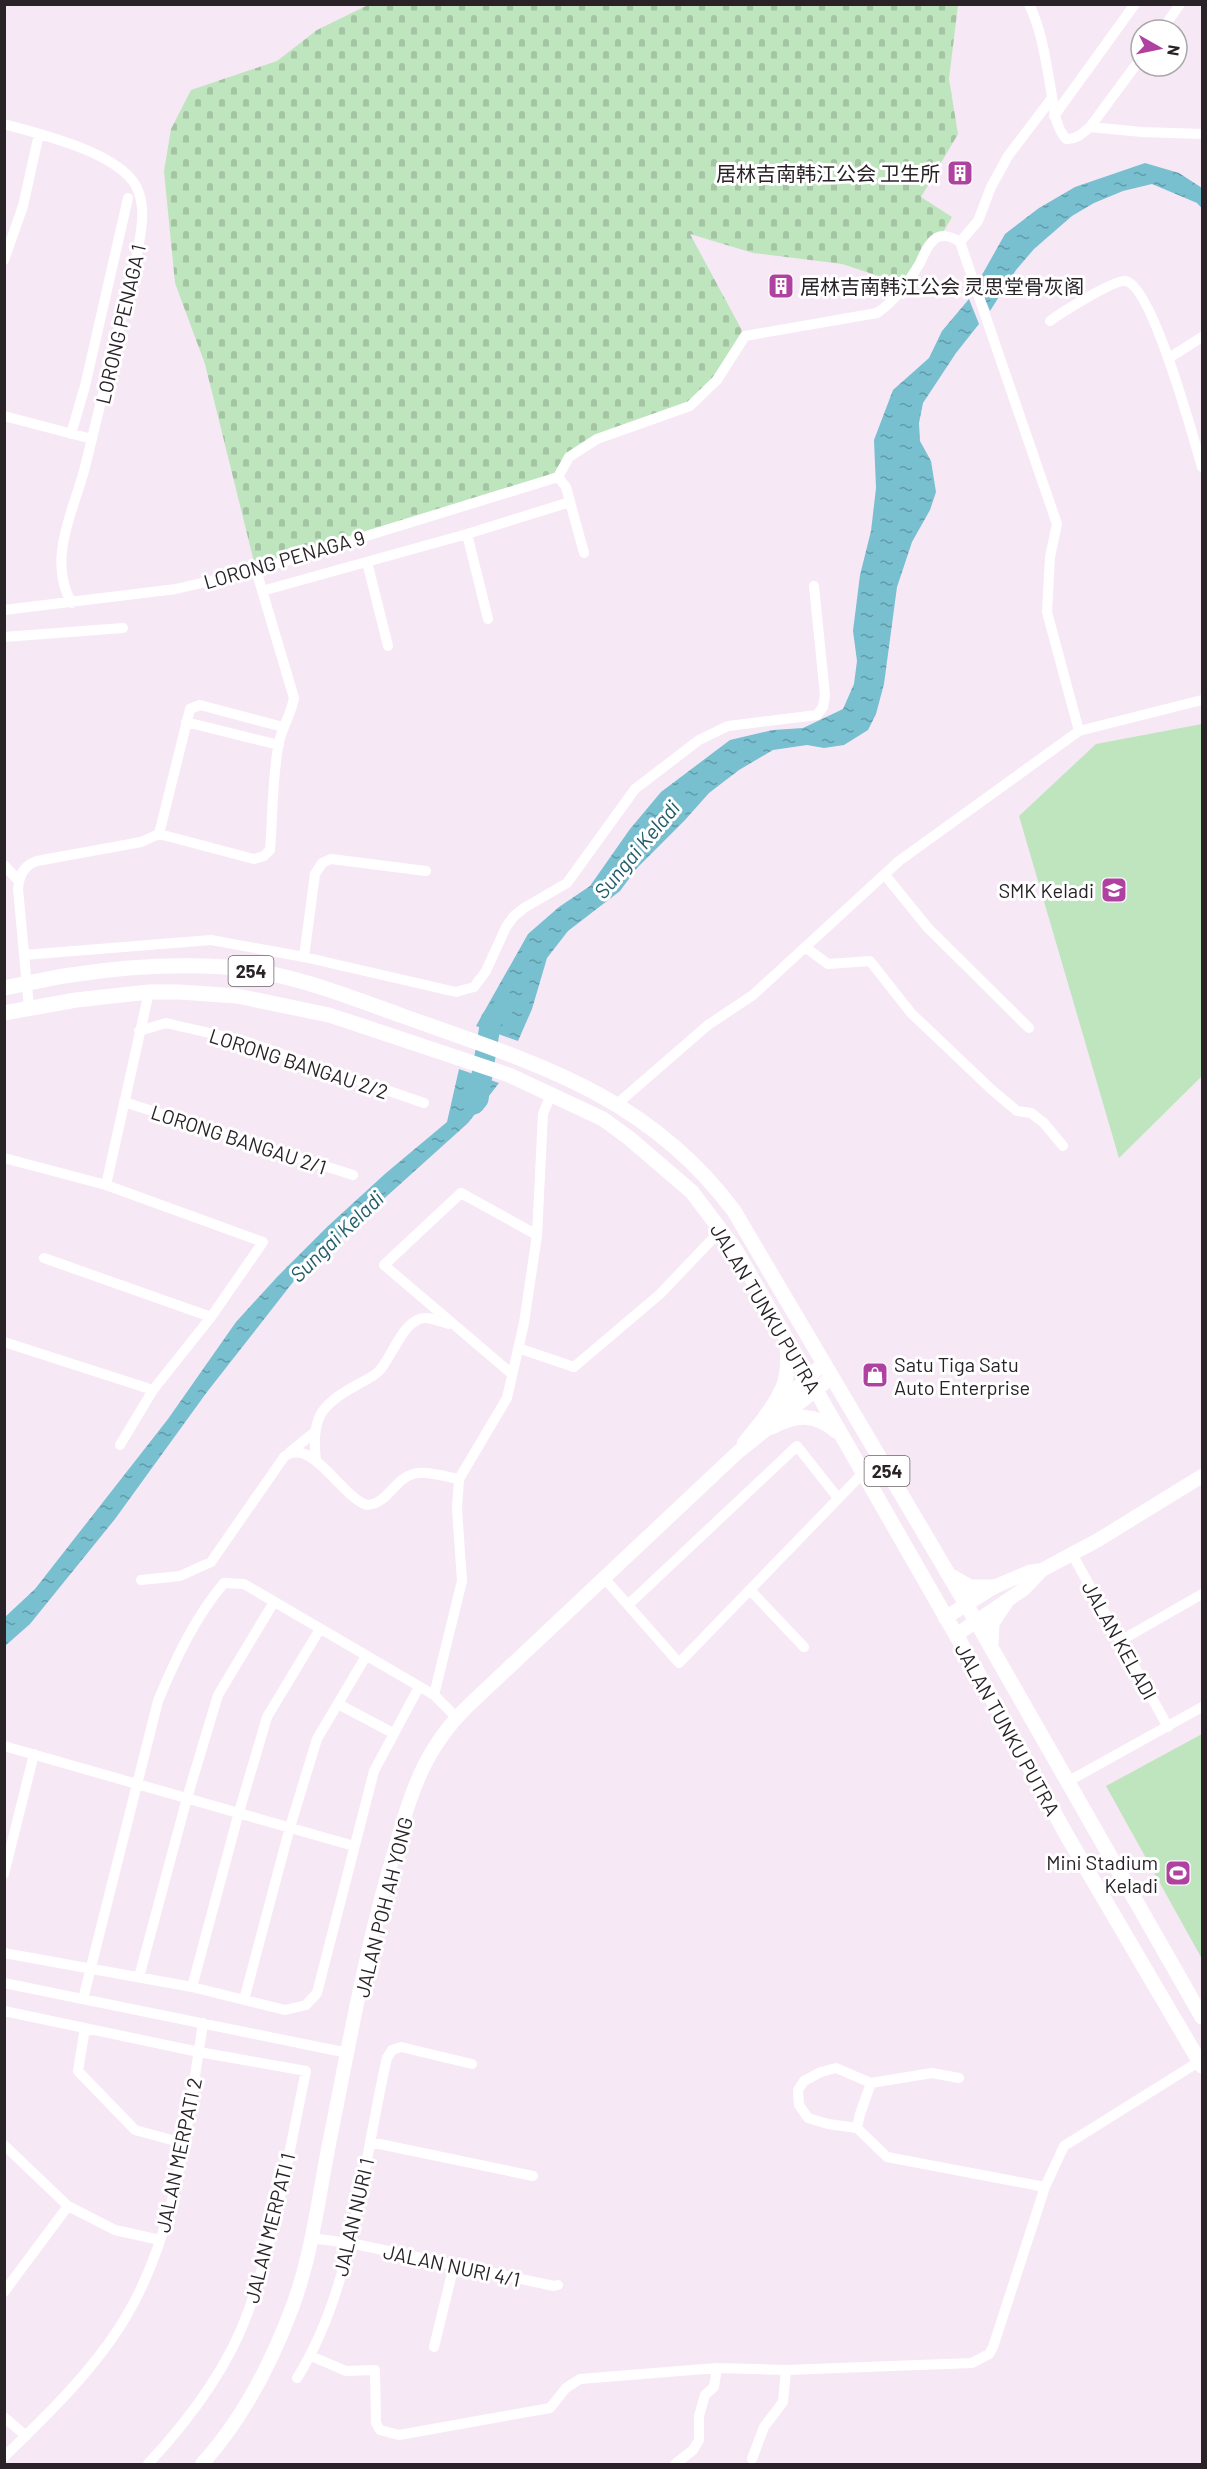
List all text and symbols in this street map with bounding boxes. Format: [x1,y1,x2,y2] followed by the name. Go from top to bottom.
[1129,18,1189,78] north arrow
[1164,44,1185,57] text: N
[945,158,975,188] building icon: 居林吉南韩江公会 卫生所
[716,161,940,185] place label: 居林吉南韩江公会 卫生所
[90,242,150,406] street label: LORONG PENAGA 1
[766,271,796,301] building icon: 居林吉南韩江公会 灵思堂骨灰阁
[800,274,1084,298] place label: 居林吉南韩江公会 灵思堂骨灰阁
[201,525,367,593] street label: LORONG PENAGA 9
[588,794,685,903] water label: Sungai Keladi
[1099,875,1129,905] school or university icon: SMK Keladi
[998,878,1094,902] place label: SMK Keladi
[228,956,274,986] road number: 254
[207,1023,391,1103] street label: LORONG BANGAU 2/2
[148,1099,330,1179] street label: LORONG BANGAU 2/1
[284,1185,388,1287] water label: Sungai Keladi
[706,1219,826,1397] street label: JALAN TUNKU PUTRA
[894,1352,1030,1399] place label: Satu Tiga Satu Auto Enterprise
[860,1360,890,1390] shop icon: Satu Tiga Satu Auto Enterprise
[864,1456,910,1486] road number: 254
[1078,1577,1162,1703] street label: JALAN KELADI
[951,1638,1065,1820] street label: JALAN TUNKU PUTRA
[349,1814,417,2000] street label: JALAN POH AH YONG
[1046,1850,1158,1897] place label: Mini Stadium Keladi
[1163,1858,1193,1888] sports icon: Mini Stadium Keladi
[150,2075,206,2235] street label: JALAN MERPATI 2
[239,2150,299,2306] street label: JALAN MERPATI 1
[328,2156,378,2278] street label: JALAN NURI 1
[381,2239,523,2291] street label: JALAN NURI 4/1

